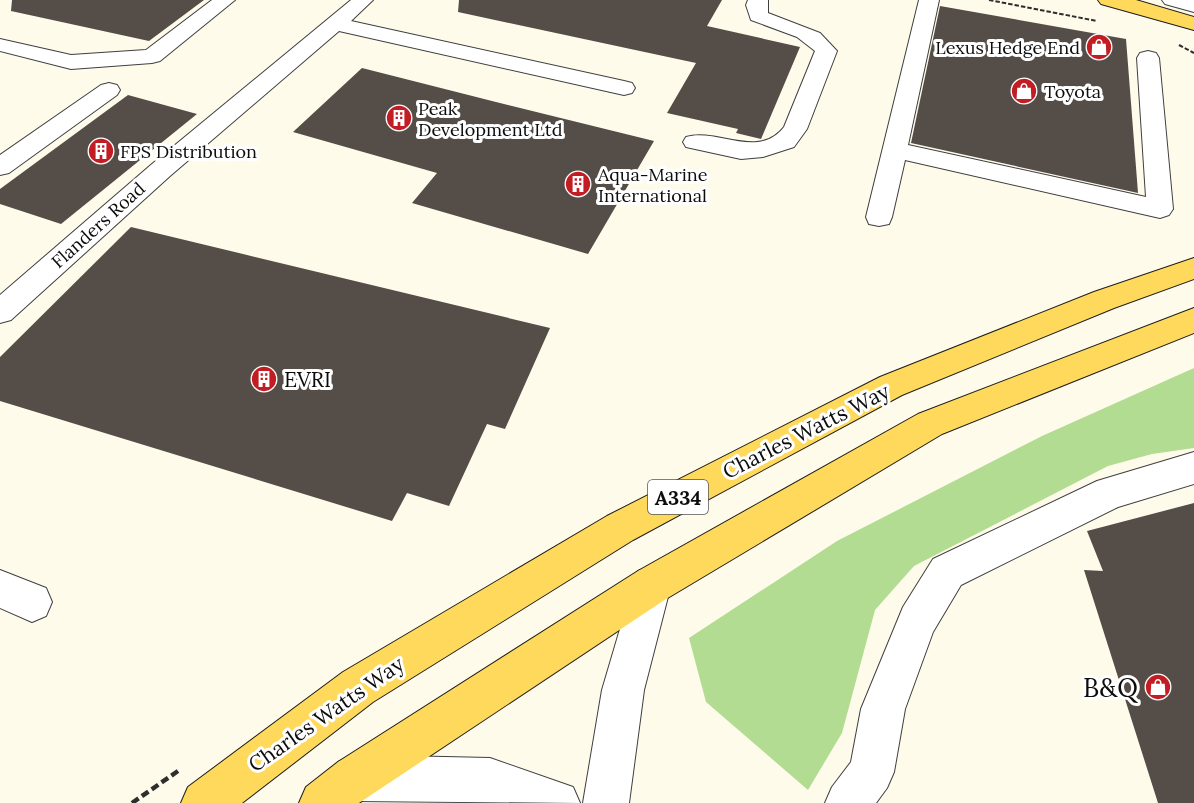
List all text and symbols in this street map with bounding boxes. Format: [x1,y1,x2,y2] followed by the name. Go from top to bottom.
[1084,32,1114,62] shop icon: Lexus Hedge End
[935,36,1080,59] place label: Lexus Hedge End
[1009,76,1039,106] shop icon: Toyota
[1044,80,1101,103] place label: Toyota
[418,97,563,141] place label: Peak Development Ltd
[384,103,414,133] building icon: Peak Development Ltd
[86,136,116,166] building icon: FPS Distribution
[120,140,257,163] place label: FPS Distribution
[597,163,708,207] place label: Aqua-Marine International
[563,169,593,199] building icon: Aqua-Marine International
[46,177,150,273] street label: Flanders Road
[249,364,279,394] building icon: EVRI
[284,366,331,393] place label: EVRI
[718,377,894,485] street label: Charles Watts Way
[648,480,708,514] road number: A334
[243,650,409,778] street label: Charles Watts Way
[1083,671,1138,704] place label: B&Q
[1143,672,1173,702] shop icon: B&Q

